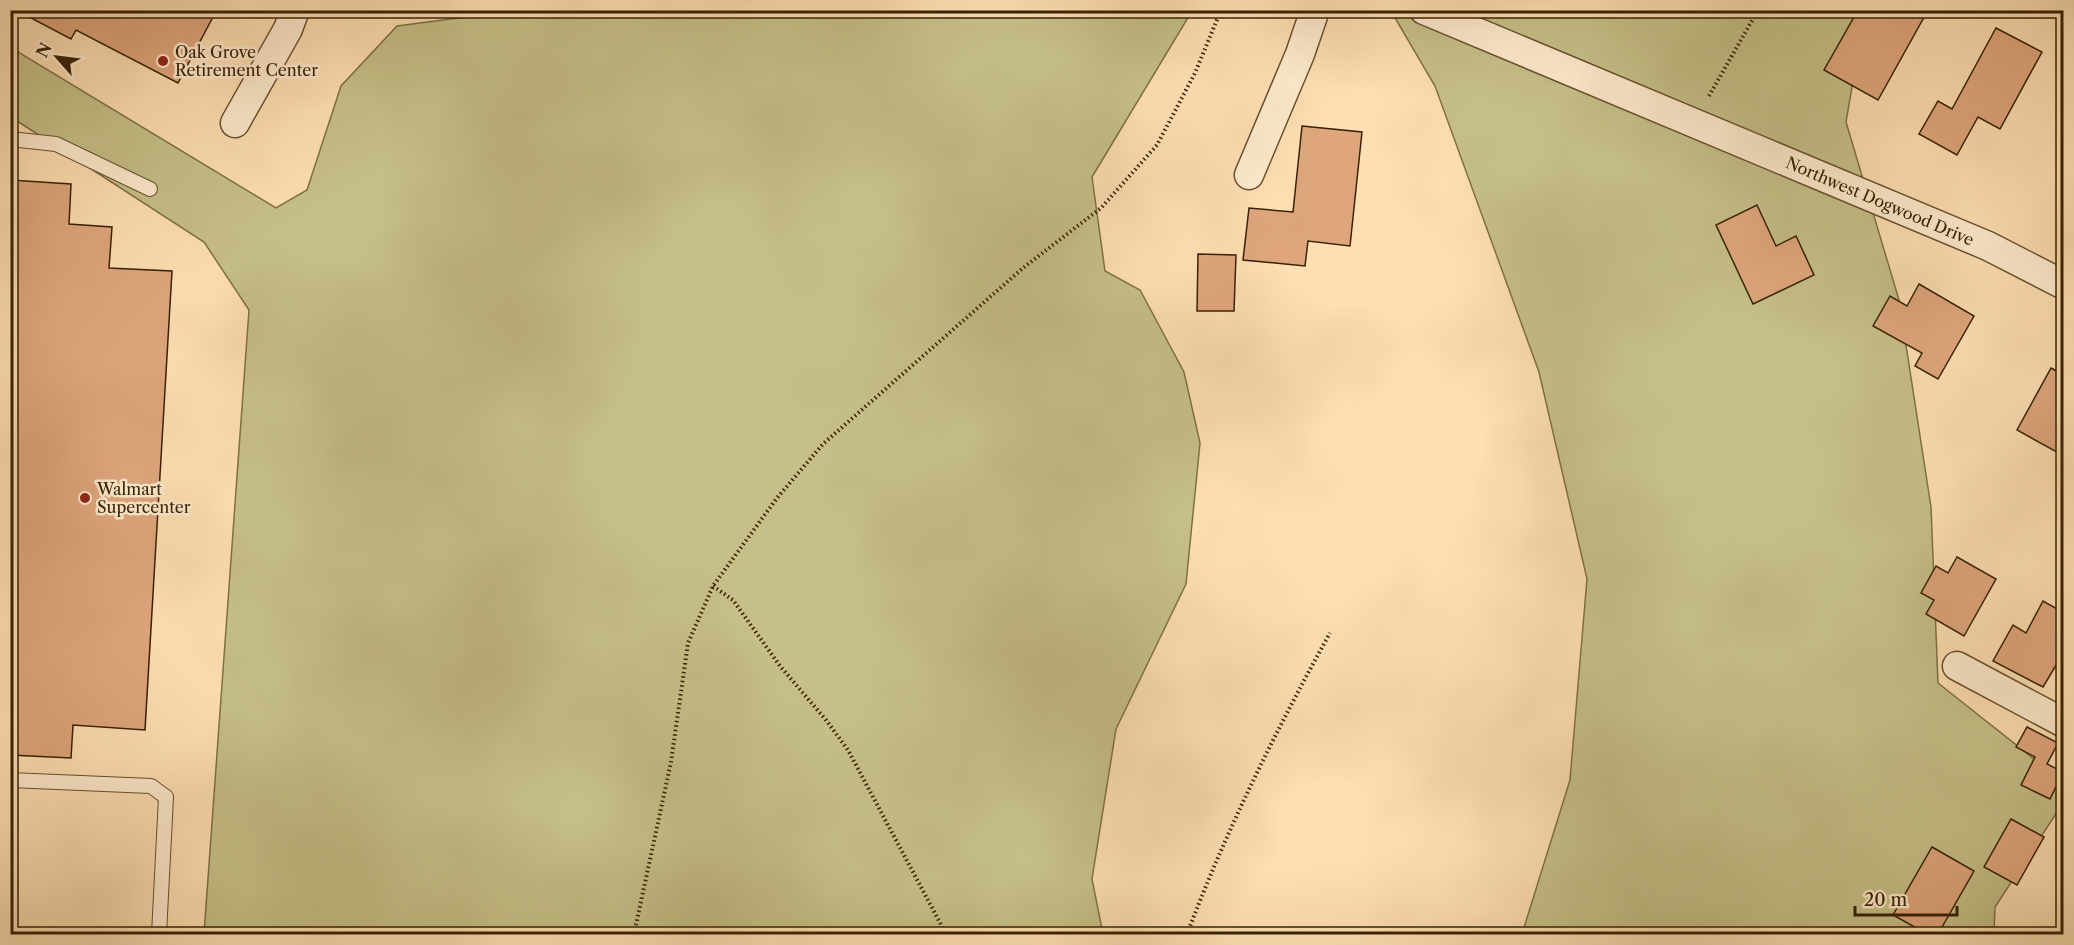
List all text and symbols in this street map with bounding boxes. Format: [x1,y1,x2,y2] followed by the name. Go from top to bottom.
[27,27,87,87] north arrow
[32,39,56,61] text: N
[175,42,318,80] place label: Oak Grove Retirement Center
[156,54,170,68] marker: Oak Grove Retirement Center
[1783,152,1977,250] street label: Northwest Dogwood Drive
[96,479,191,517] place label: Walmart Supercenter
[78,491,92,505] marker: Walmart Supercenter
[1855,879,1957,917] scale bar
[1864,889,1908,911] text: 20 m

